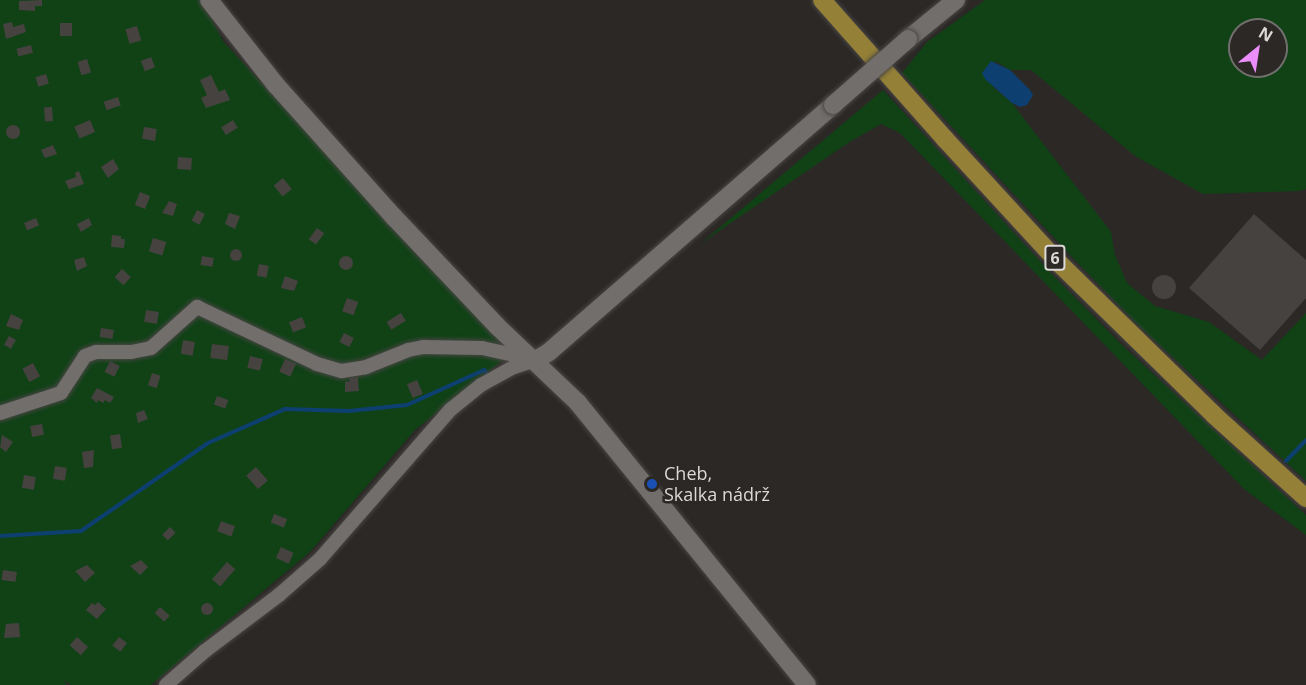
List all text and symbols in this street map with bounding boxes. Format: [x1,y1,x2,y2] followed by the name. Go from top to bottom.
[1228,18,1288,78] north arrow
[1255,21,1277,47] text: N
[1043,245,1067,271] road number: 6
[664,463,770,506] place label: Cheb, Skalka nádrž
[645,477,659,491] marker: Cheb, Skalka nádrž

